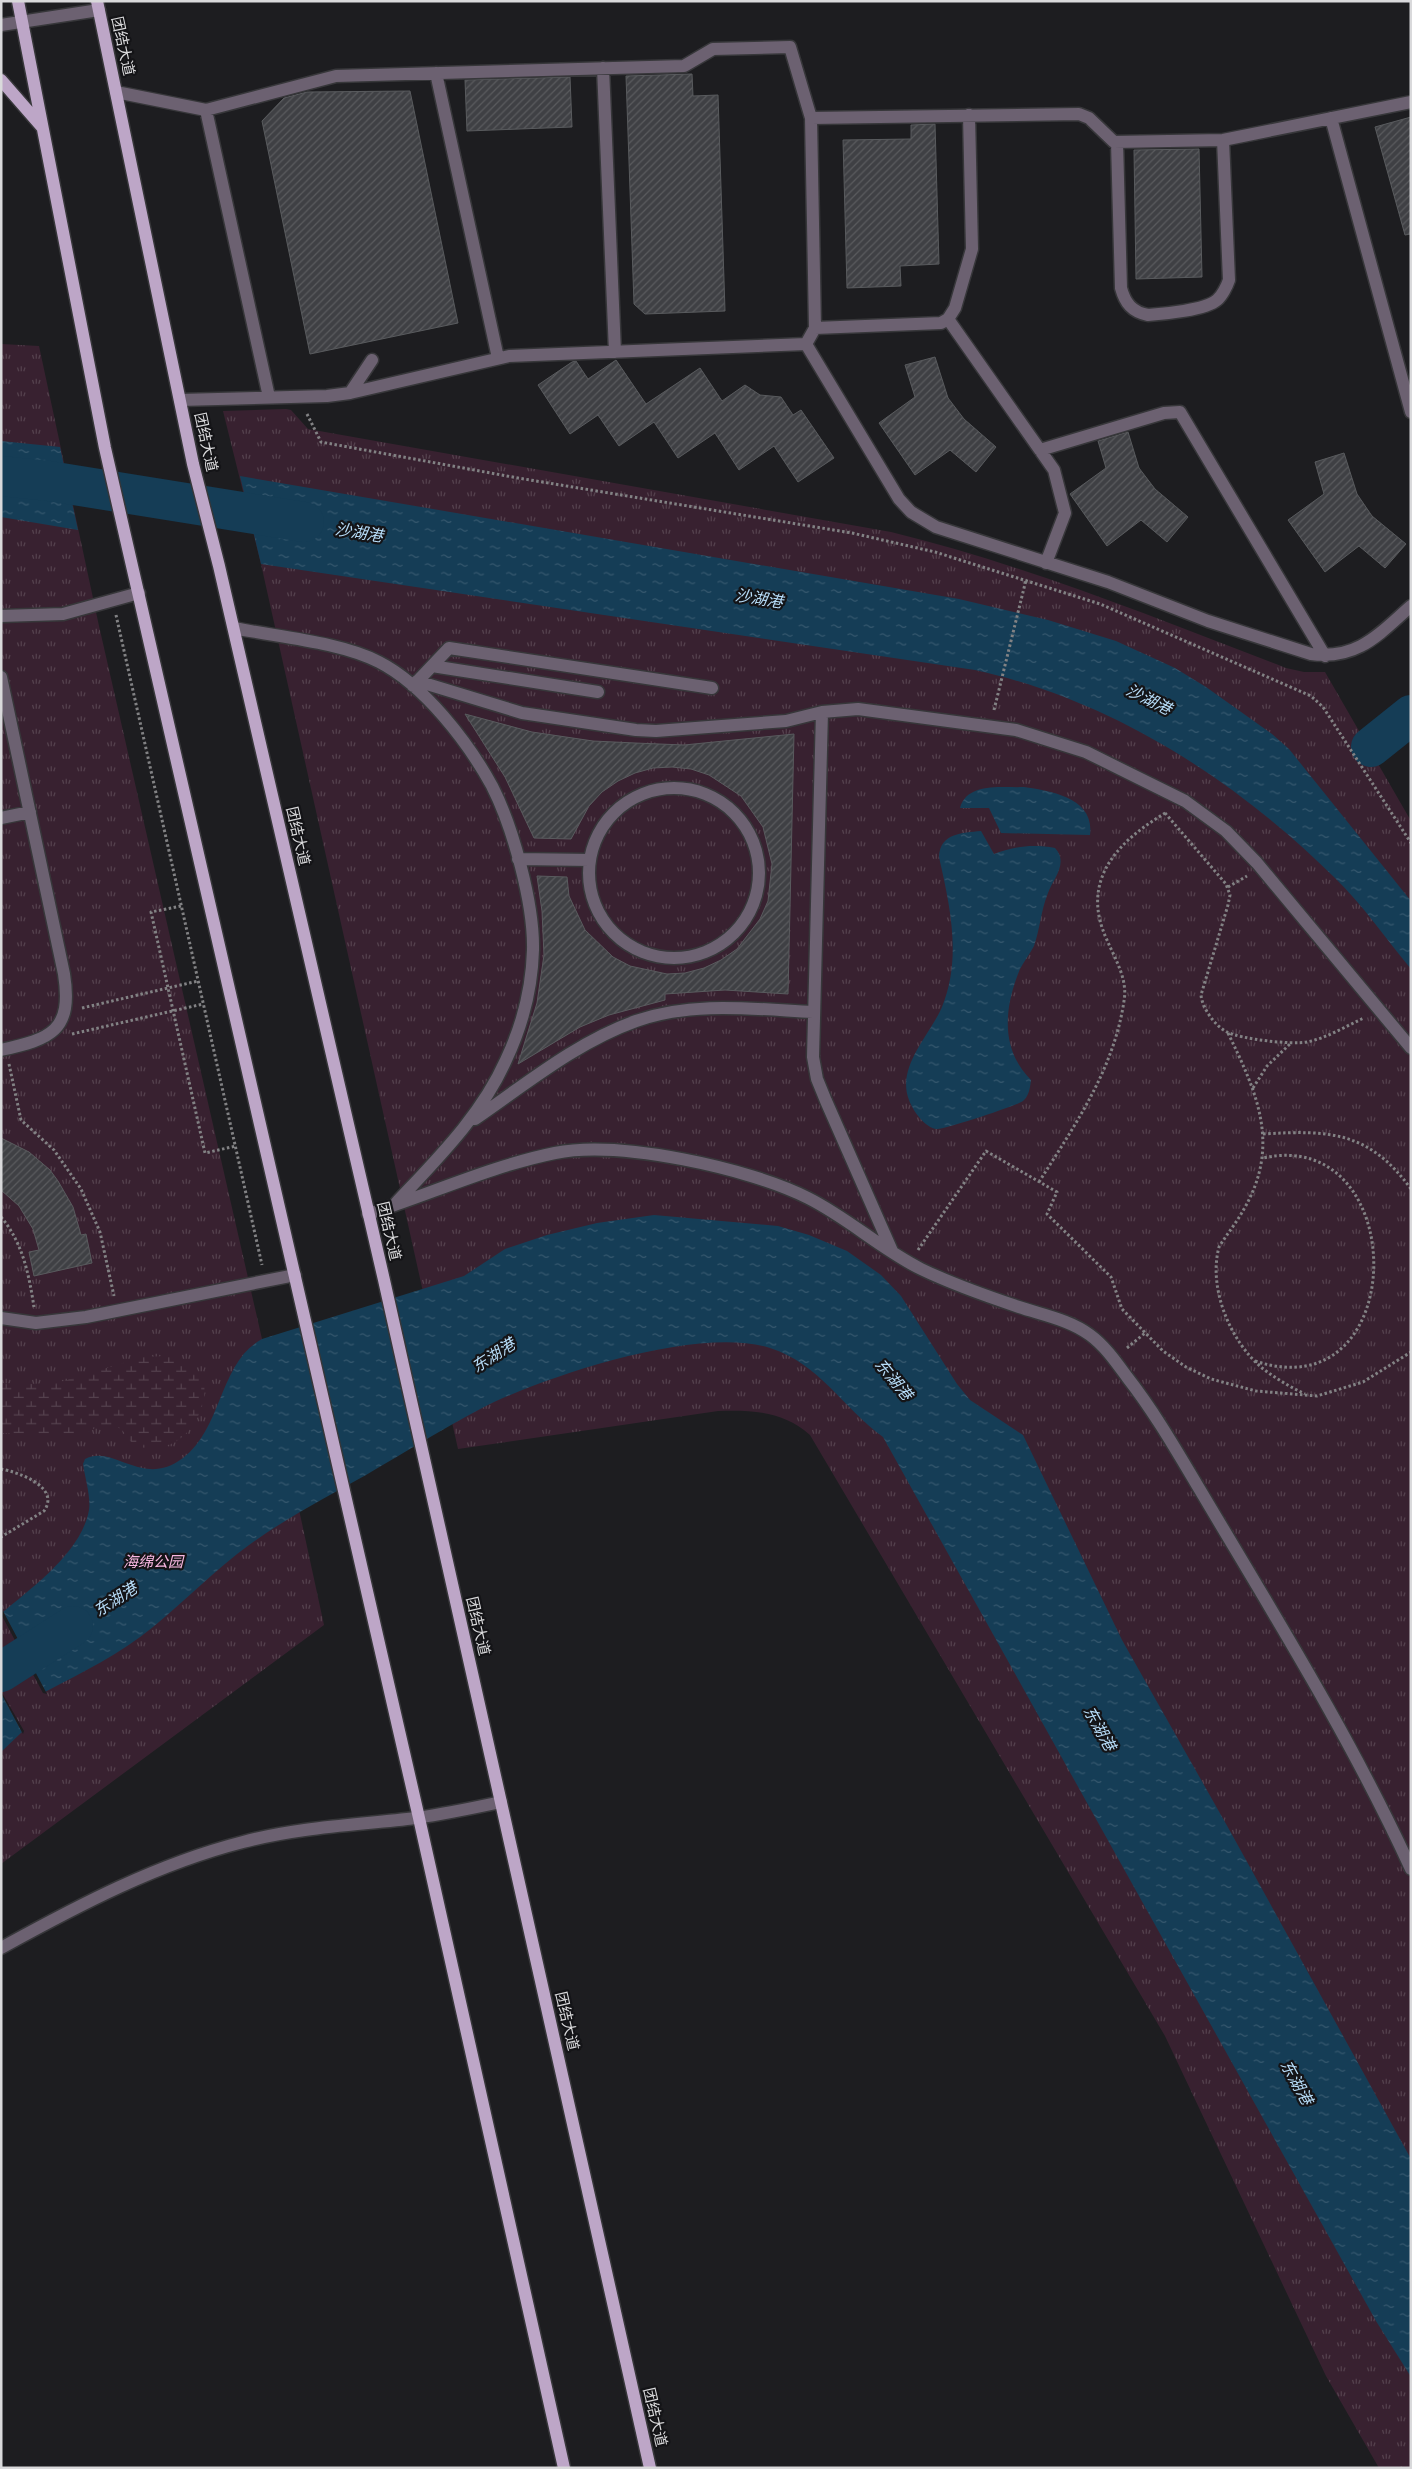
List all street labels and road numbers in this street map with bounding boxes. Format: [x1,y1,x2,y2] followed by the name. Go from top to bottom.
[108,15,139,77] street label: 团结大道
[191,411,222,473] street label: 团结大道
[282,805,314,867] street label: 团结大道
[373,1200,405,1262] street label: 团结大道
[462,1595,494,1657] street label: 团结大道
[551,1990,583,2052] street label: 团结大道
[639,2386,671,2448] street label: 团结大道

